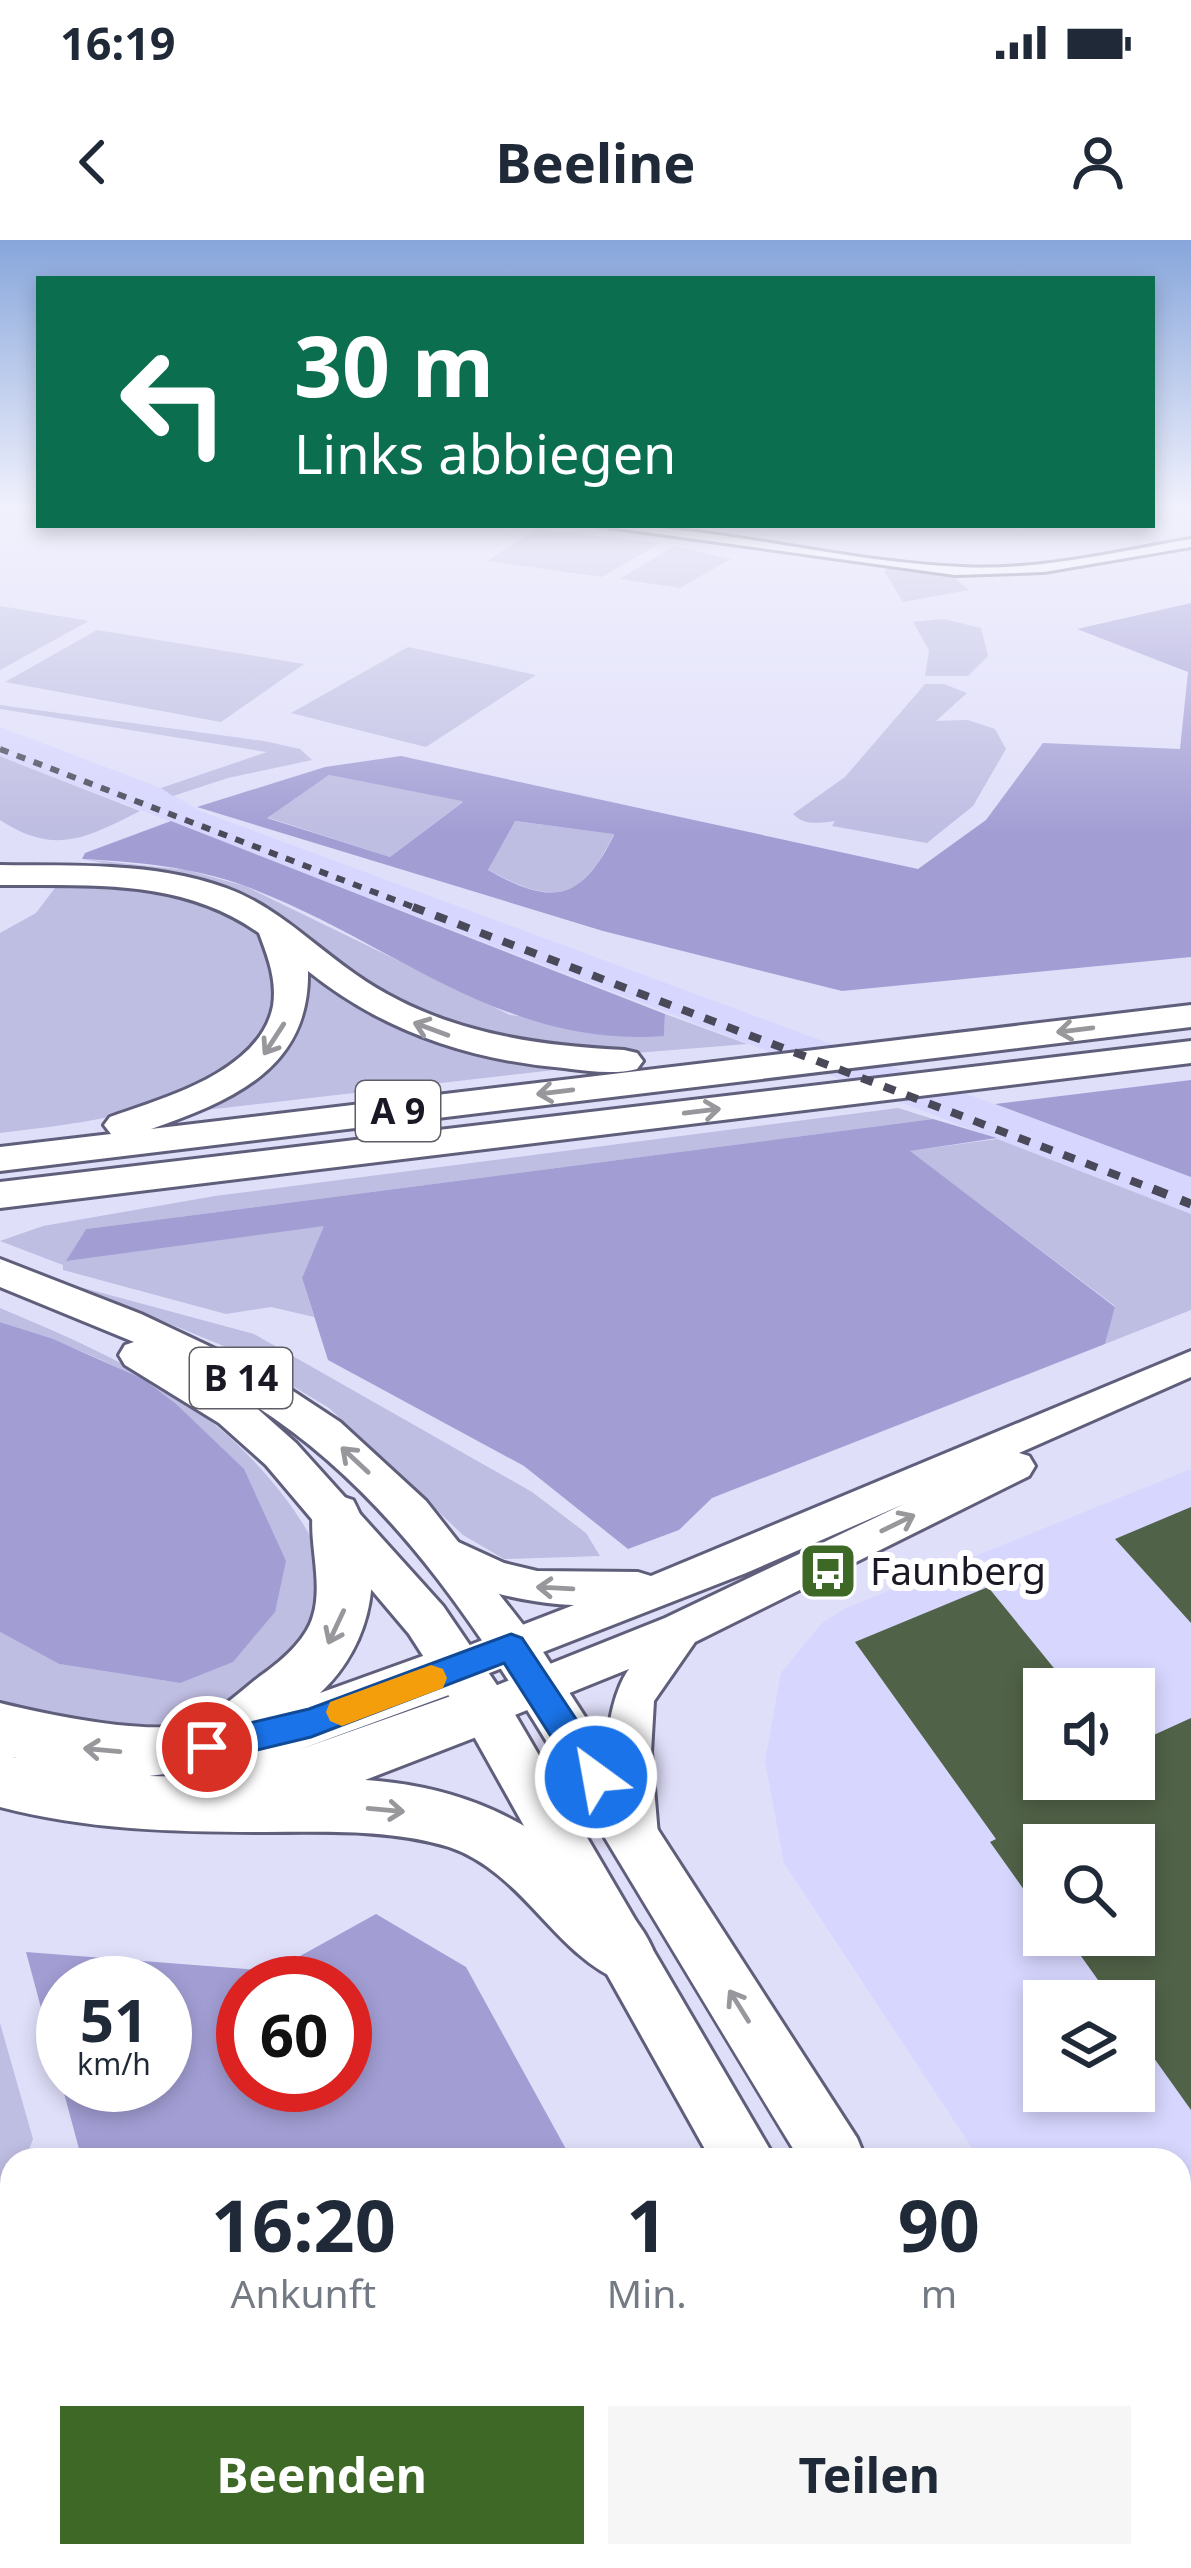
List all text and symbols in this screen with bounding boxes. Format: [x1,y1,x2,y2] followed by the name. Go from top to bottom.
[60,12,176,73] text: 16:19
[496,125,695,199] text: Beeline
[60,129,126,195] icon: back
[1065,129,1131,195] icon: person
[294,307,494,422] text: 30 m
[96,324,252,480] icon: left
[294,416,676,490] text: Links abbiegen
[414,1017,451,1038] one-way arrow
[1056,1019,1095,1041] one-way arrow
[262,1022,287,1055] one-way arrow
[356,1081,440,1141] road number: A 9
[536,1081,575,1103] one-way arrow
[681,1100,720,1122] one-way arrow
[190,1348,292,1408] road number: B 14
[340,1447,370,1474] one-way arrow
[879,1511,915,1533] one-way arrow
[797,1540,859,1602] bus stop icon: Faunberg
[870,1543,1046,1596] place label: Faunberg
[536,1576,575,1599] one-way arrow
[323,1608,345,1644] one-way arrow
[1023,1668,1155,2112] map controls
[1023,1668,1155,1800] button: sound
[156,1696,258,1798] pin
[174,1714,240,1780] icon: arrive
[533,1714,659,1840] position arrow
[83,1739,122,1762] one-way arrow
[366,1799,405,1822] one-way arrow
[1023,1824,1155,1956] button: search
[216,1956,372,2112] speed limit sign: 60
[80,1978,148,2060] text: 51
[1023,1980,1155,2112] button: layers
[727,1990,751,2024] one-way arrow
[77,2043,151,2084] text: km/h
[211,2175,396,2273] text: 16:20
[626,2175,667,2273] text: 1
[898,2175,980,2273] text: 90
[231,2266,376,2319] text: Ankunft
[607,2266,687,2319] text: Min.
[921,2266,957,2319] text: m
[60,2406,584,2544] button: Beenden
[608,2406,1131,2544] button: Teilen

